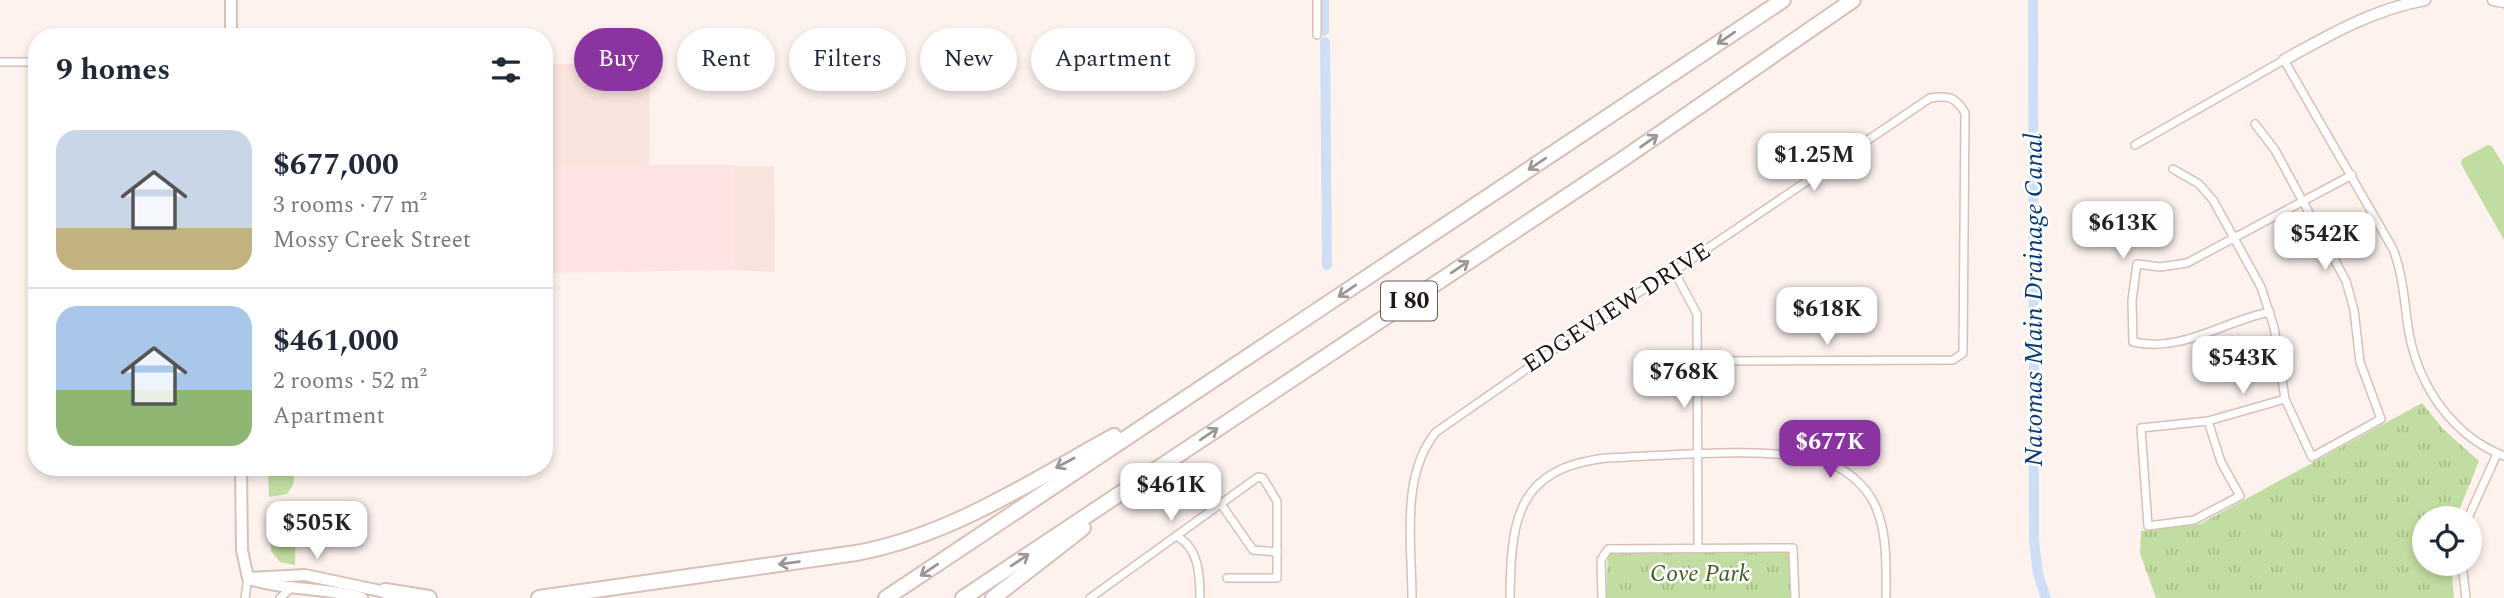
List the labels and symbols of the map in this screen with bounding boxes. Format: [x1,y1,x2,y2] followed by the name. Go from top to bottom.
[1717,31,1736,45] one-way arrow
[2014,133,2054,467] water label: Natomas Main Drainage Canal
[1639,134,1658,148] one-way arrow
[1757,134,1871,193] pin: $1.25M
[1527,157,1547,171] one-way arrow
[2074,202,2172,261] pin: $613K
[2276,212,2374,272] pin: $542K
[1516,234,1718,382] street label: EDGEVIEW DRIVE
[1450,260,1469,275] one-way arrow
[1381,282,1437,320] road number: I 80
[1338,284,1358,298] one-way arrow
[1778,288,1876,347] pin: $618K
[2194,336,2292,396] pin: $543K
[1635,350,1733,410] pin: $768K
[1781,420,1879,480] pin: $677K
[1199,427,1218,441] one-way arrow
[1055,457,1076,470] one-way arrow
[1122,463,1220,523] pin: $461K
[268,502,366,561] pin: $505K
[1010,553,1029,567] one-way arrow
[1650,556,1750,592] park label: Cove Park
[778,557,801,570] one-way arrow
[920,562,939,577] one-way arrow

